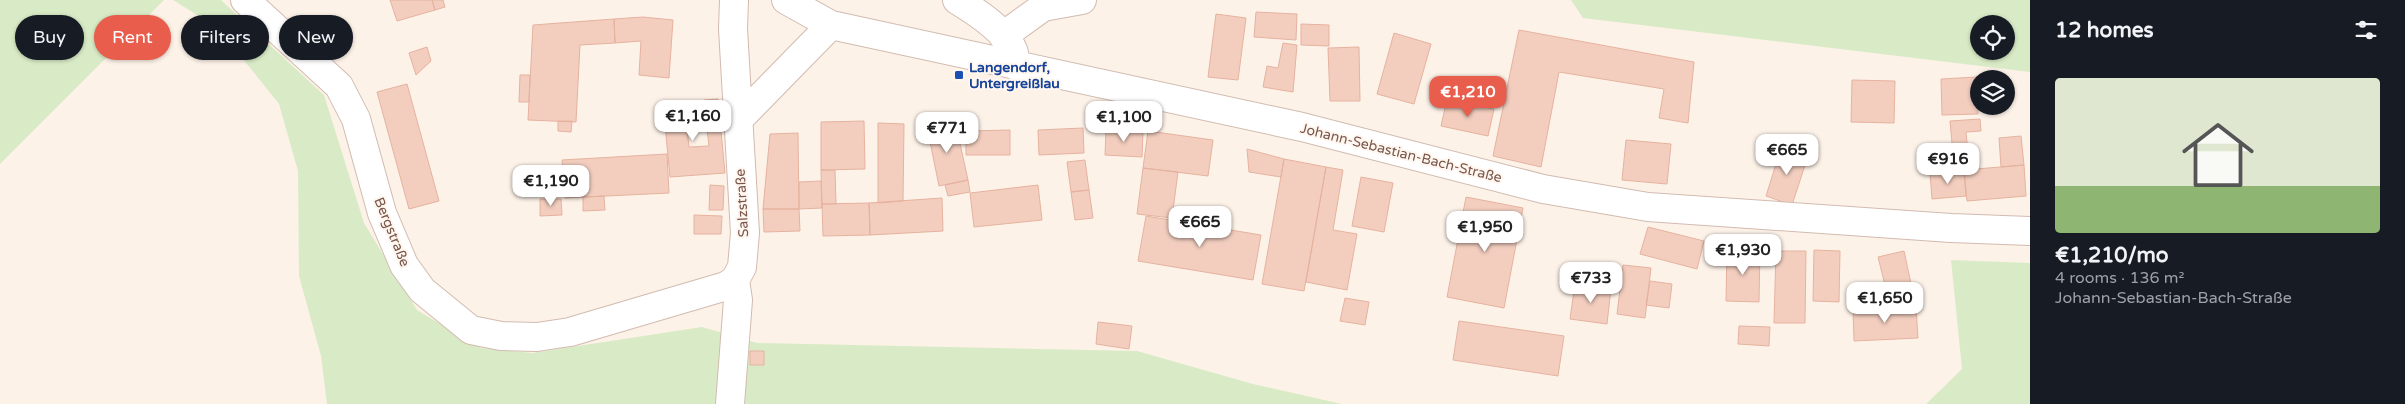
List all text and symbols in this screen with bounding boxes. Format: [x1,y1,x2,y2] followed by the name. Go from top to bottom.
[15,15,84,60] chip: Buy
[94,15,171,60] chip: Rent
[181,15,269,60] chip: Filters
[279,15,353,60] chip: New
[1970,15,2015,115] map controls
[1970,15,2015,60] button: locate
[2352,16,2380,44] icon: filters
[2055,18,2154,43] text: 12 homes
[969,59,1060,92] place label: Langendorf, Untergreißlau
[953,69,965,81] marker: Langendorf, Untergreißlau
[1970,70,2015,115] button: layers
[1427,76,1509,118] pin: €1,210
[1440,82,1496,102] text: €1,210
[652,100,734,142] pin: €1,160
[1083,100,1165,143] pin: €1,100
[665,106,721,126] text: €1,160
[1096,107,1152,127] text: €1,100
[2173,110,2263,200] icon: home
[917,112,977,154] pin: €771
[926,118,968,138] text: €771
[1298,120,1504,186] street label: Johann-Sebastian-Bach-Straße
[1757,134,1817,176] pin: €665
[1766,140,1808,160] text: €665
[1918,142,1978,185] pin: €916
[1927,149,1969,169] text: €916
[510,164,592,207] pin: €1,190
[732,168,752,238] street label: Salzstraße
[523,171,579,191] text: €1,190
[370,195,414,269] street label: Bergstraße
[1170,206,1230,248] pin: €665
[1444,210,1526,253] pin: €1,950
[1179,212,1221,232] text: €665
[1457,217,1513,237] text: €1,950
[1702,234,1784,276] pin: €1,930
[1715,240,1771,260] text: €1,930
[2055,243,2169,268] text: €1,210/mo
[1561,262,1621,304] pin: €733
[1570,268,1612,288] text: €733
[2055,268,2184,288] text: 4 rooms · 136 m²
[1844,282,1926,324] pin: €1,650
[1857,288,1913,308] text: €1,650
[2055,288,2292,308] text: Johann-Sebastian-Bach-Straße

